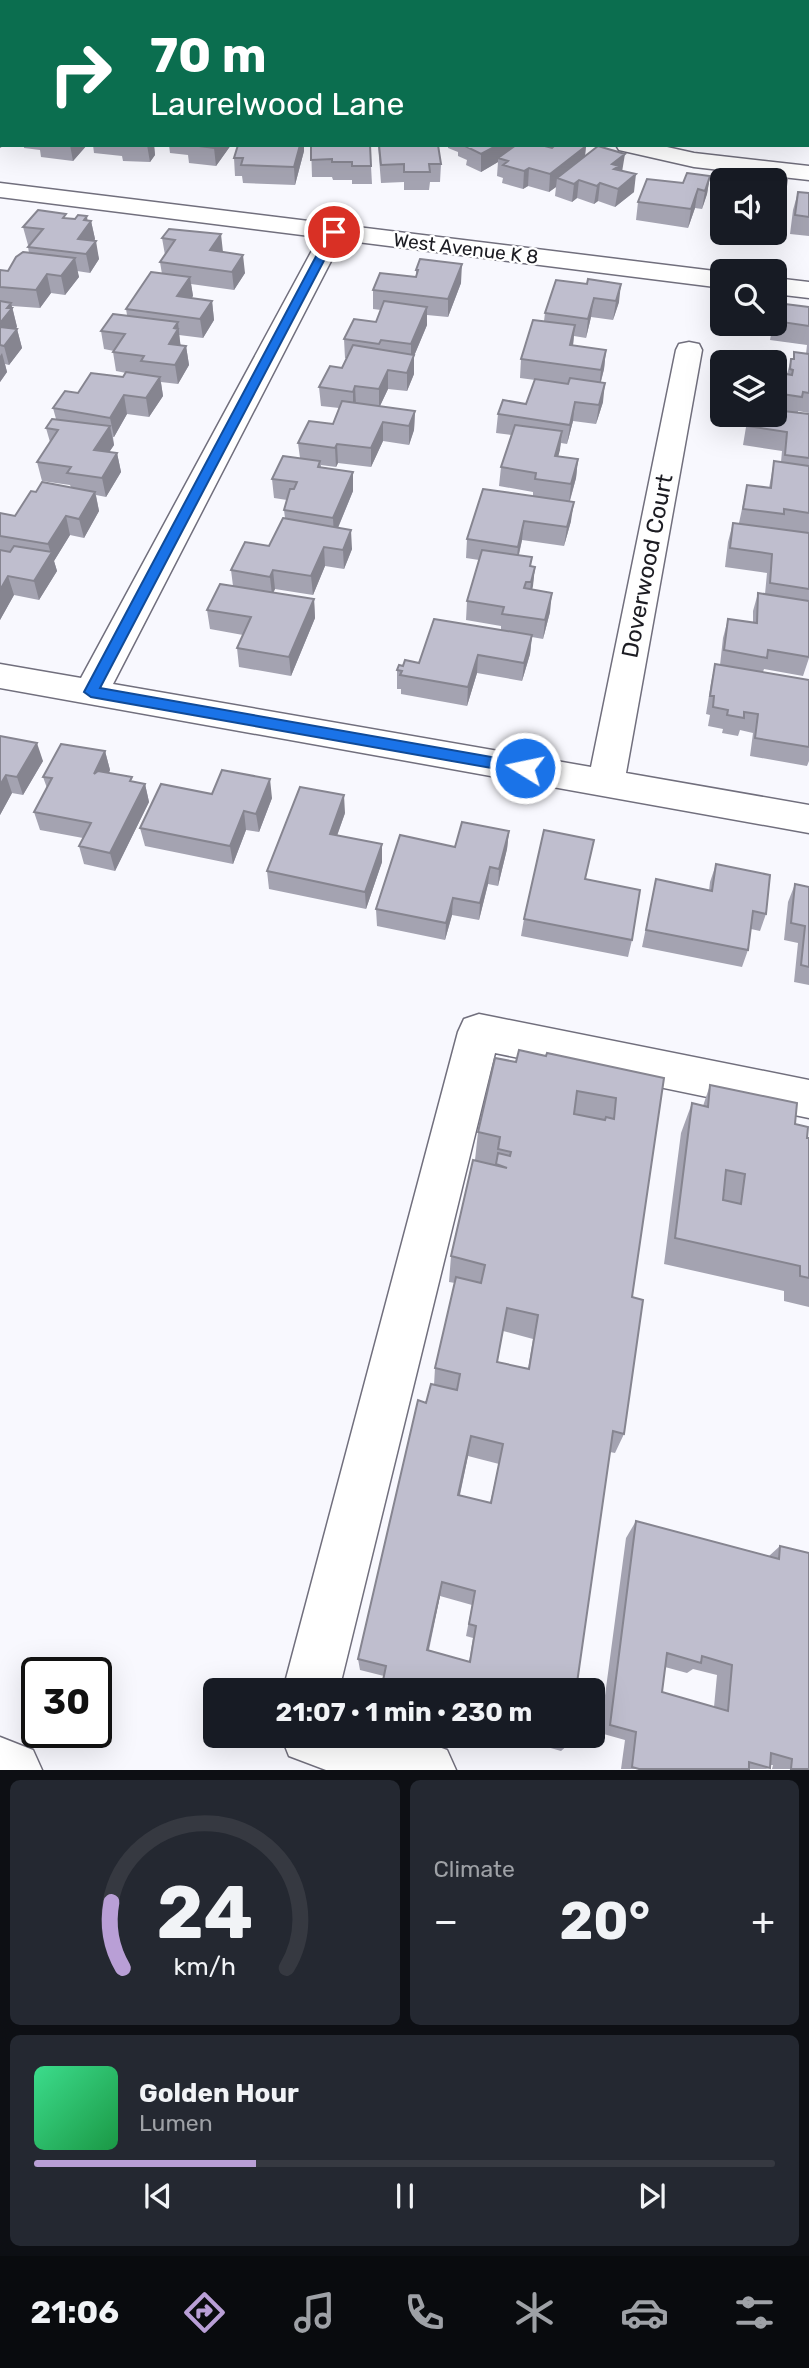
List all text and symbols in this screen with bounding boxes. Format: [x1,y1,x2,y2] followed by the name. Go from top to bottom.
[150,26,267,84] text: 70 m
[35,28,126,119] icon: right
[150,85,404,123] text: Laurelwood Lane
[710,168,787,427] map controls
[710,168,787,245] button: sound
[304,202,364,262] pin
[315,213,353,251] icon: arrive
[392,228,540,269] street label: West Avenue K 8
[710,259,787,336] button: search
[710,350,787,427] button: layers
[615,472,679,660] street label: Doverwood Court
[488,731,562,805] position arrow
[21,1657,112,1748] speed limit sign: 30
[276,1697,532,1728] text: 21:07 · 1 min · 230 m
[434,1855,515,1883] text: Climate
[156,1871,253,1957] text: 24
[559,1890,650,1952] text: 20°
[434,1898,458,1944] text: −
[751,1898,775,1944] text: +
[174,1952,236,1981] text: km/h
[139,2078,299,2109] text: Golden Hour
[139,2109,213,2137] text: Lumen
[139,2177,177,2215] icon: previous
[386,2177,424,2215] icon: pause
[633,2177,671,2215] icon: next
[180,2288,229,2337] icon: directions
[290,2288,339,2337] icon: music
[400,2288,449,2337] icon: phone
[510,2288,559,2337] icon: climate
[620,2288,669,2337] icon: car
[730,2288,779,2337] icon: filters
[30,2293,119,2331] text: 21:06

